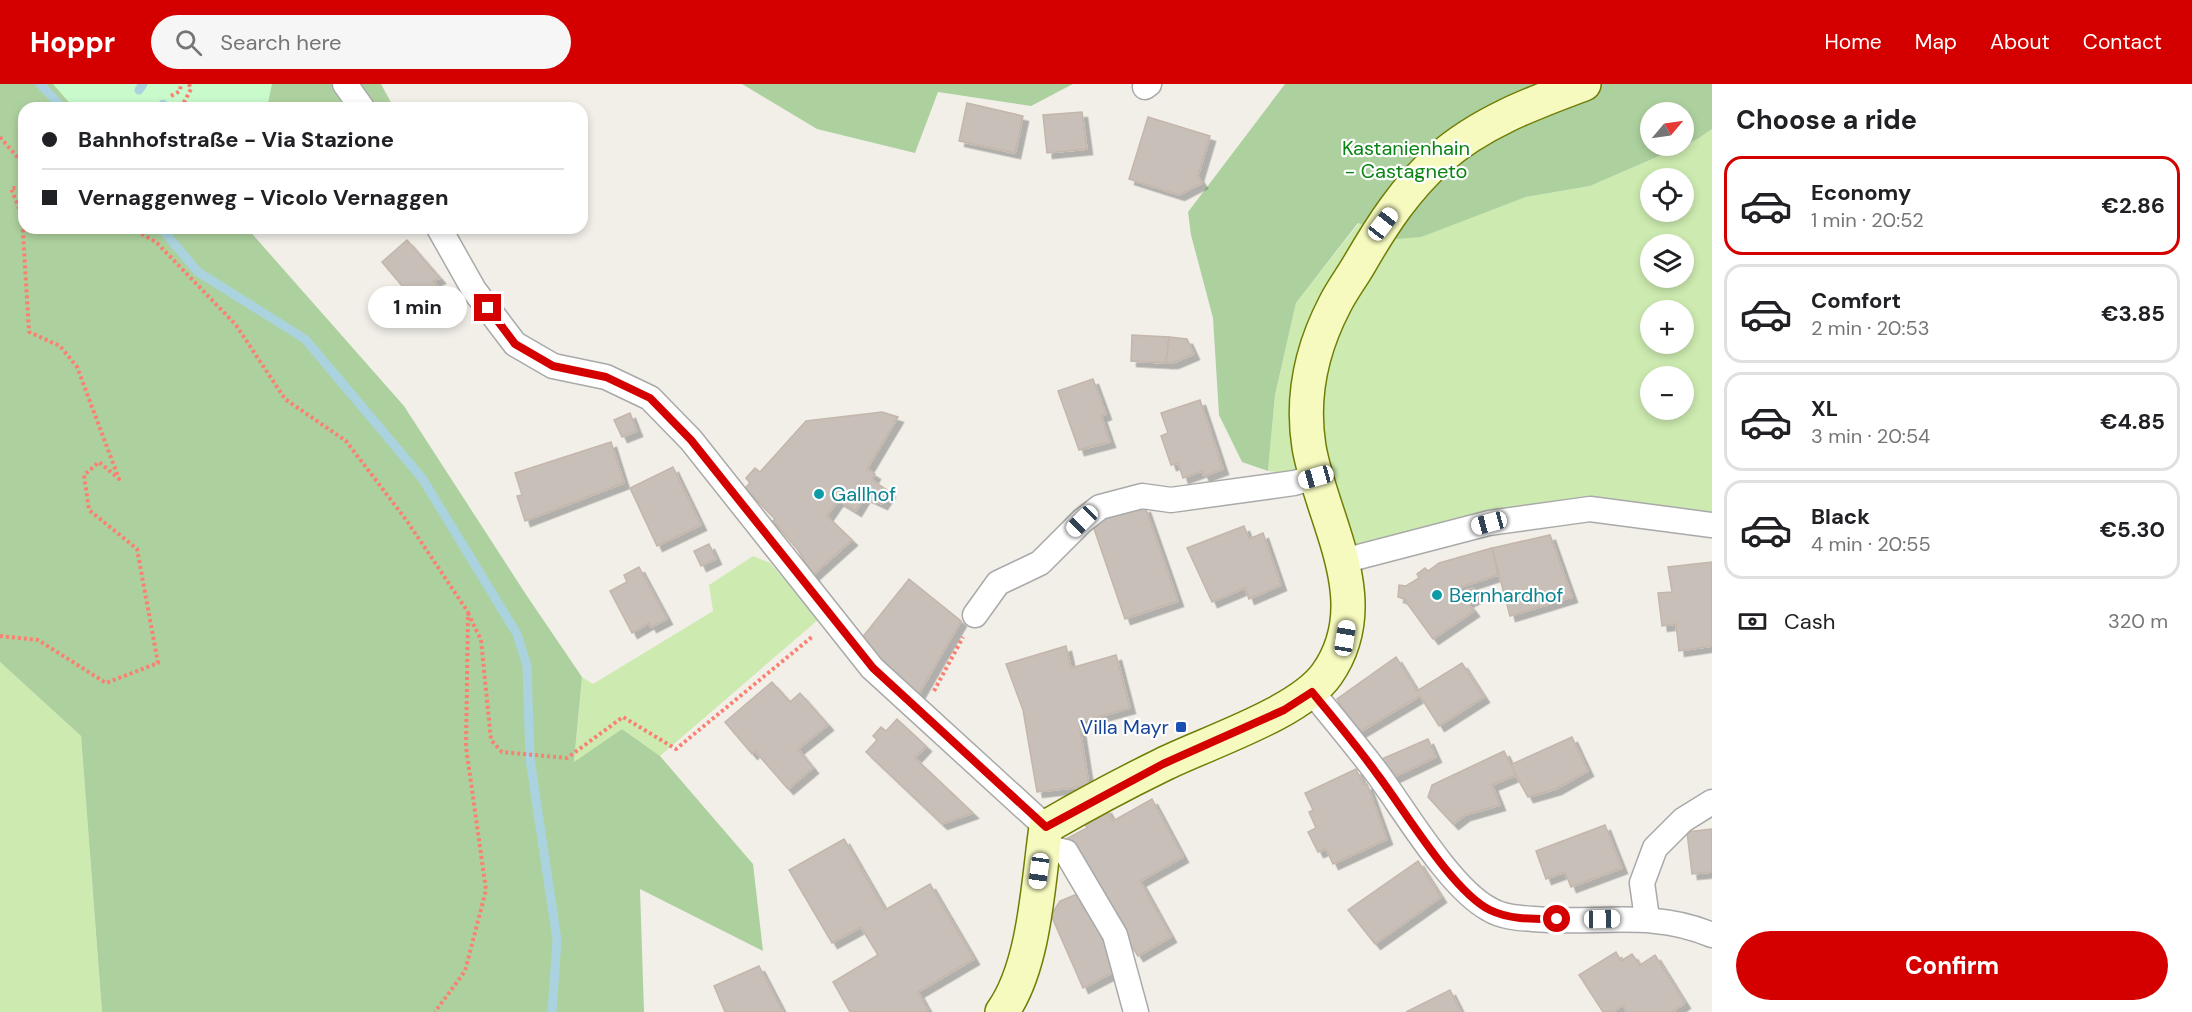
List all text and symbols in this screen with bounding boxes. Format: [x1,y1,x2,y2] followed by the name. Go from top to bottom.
[151,15,571,69] search box
[30,24,115,61] text: Hoppr
[172,26,205,59] icon: search
[220,28,342,57] text: Search here
[1824,28,1882,56] text: Home
[1915,28,1957,56] text: Map
[1990,28,2050,56] text: About
[2083,28,2162,56] text: Contact
[1640,102,1694,156] north arrow
[1640,102,1694,420] map controls
[1736,102,1917,137] text: Choose a ride
[78,125,394,154] text: Bahnhofstraße - Via Stazione
[1342,135,1470,184] park label: Kastanienhain - Castagneto
[1640,168,1694,222] button: locate
[1811,178,1911,207] text: Economy
[1739,179,1793,233] icon: car
[78,183,449,212] text: Vernaggenweg - Vicolo Vernaggen
[2102,191,2165,220] text: €2.86
[1365,204,1401,244] car
[1811,207,1924,233] text: 1 min · 20:52
[1640,234,1694,288] button: layers
[1811,286,1901,315] text: Comfort
[368,287,467,329] callout: 1 min
[1739,287,1793,341] icon: car
[393,294,442,320] text: 1 min
[474,294,501,321] route end
[2101,299,2165,328] text: €3.85
[1640,300,1694,354] button: +
[1811,315,1930,341] text: 2 min · 20:53
[1640,366,1694,420] button: −
[1811,394,1838,423] text: XL
[1739,395,1793,449] icon: car
[2100,407,2165,436] text: €4.85
[1811,423,1930,449] text: 3 min · 20:54
[1296,463,1336,491] car
[831,481,896,507] place label: Gallhof
[812,487,826,501] marker: Gallhof
[1063,502,1101,540] car
[1811,502,1870,531] text: Black
[1739,503,1793,557] icon: car
[1469,510,1509,536] car
[2100,515,2165,544] text: €5.30
[1811,531,1931,557] text: 4 min · 20:55
[1449,582,1564,608] place label: Bernhardhof
[1430,588,1444,602] marker: Bernhardhof
[1736,605,1769,638] icon: cash
[1784,607,1835,636] text: Cash
[2108,608,2168,634] text: 320 m
[1333,619,1357,657] car
[1080,714,1169,740] place label: Villa Mayr
[1174,720,1188,734] marker: Villa Mayr
[1028,852,1050,890] car
[1543,905,1570,932] route start
[1584,910,1620,928] car
[1736,931,2168,1000] button: Confirm

